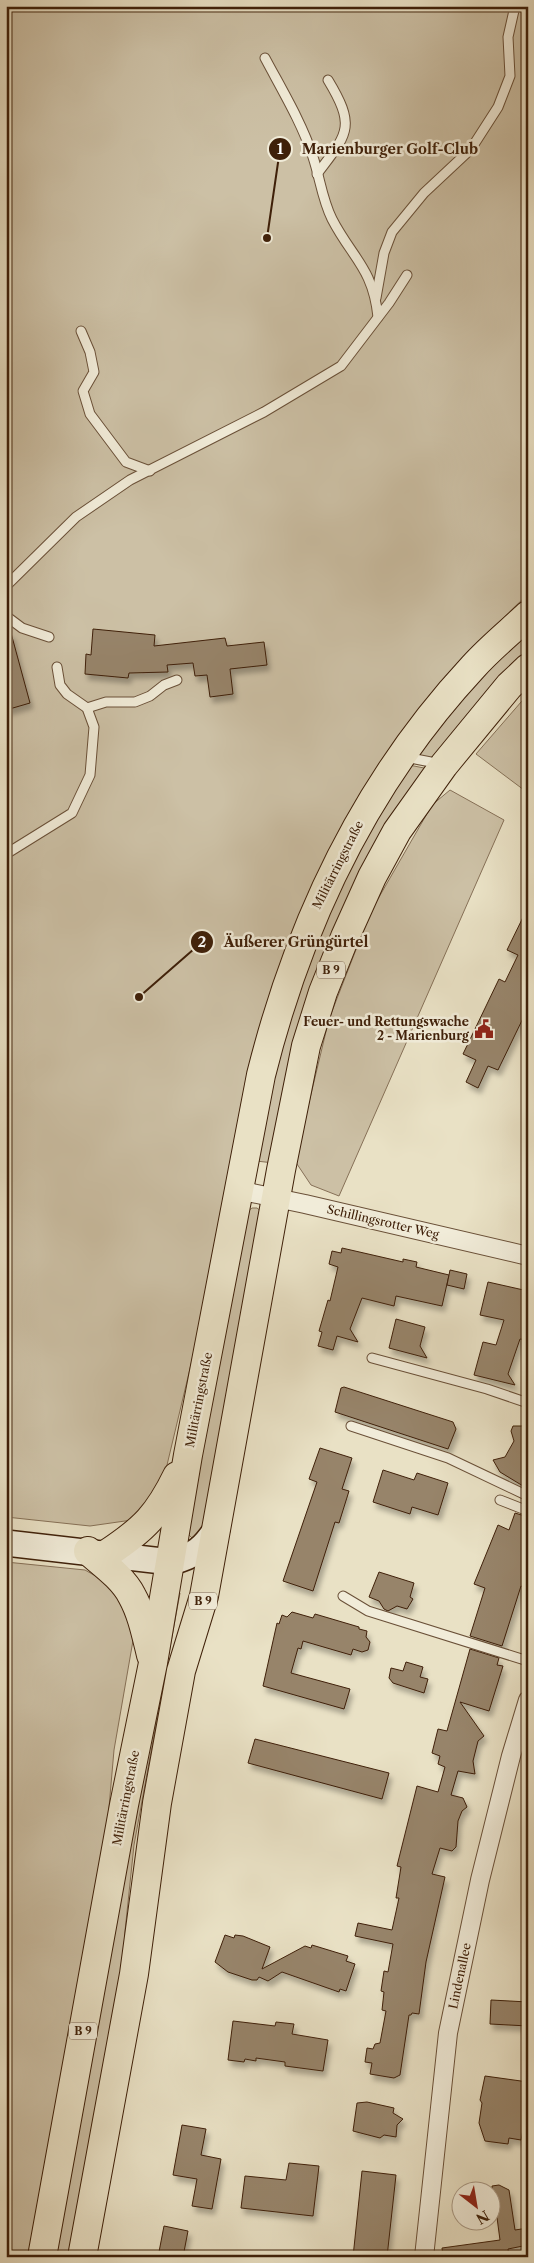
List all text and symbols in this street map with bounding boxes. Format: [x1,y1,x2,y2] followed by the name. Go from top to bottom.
[267,134,489,163] callout: Marienburger Golf-Club
[277,139,284,158] text: 1
[302,140,478,158] text: Marienburger Golf-Club
[309,818,366,911] street label: Militärringstraße
[189,927,379,956] callout: Äußerer Grüngürtel
[198,932,207,951] text: 2
[223,933,368,951] text: Äußerer Grüngürtel
[317,962,345,978] road number: B 9
[303,1014,470,1043] place label: Feuer- und Rettungswache 2 - Marienburg
[473,1018,495,1040] public building icon: Feuer- und Rettungswache 2 - Marienburg
[326,1201,441,1242] street label: Schillingsrotter Weg
[182,1351,215,1449] street label: Militärringstraße
[189,1592,217,1610] road number: B 9
[109,1749,142,1847] street label: Militärringstraße
[445,1941,474,2010] street label: Lindenallee
[69,2022,97,2040] road number: B 9
[452,2180,502,2230] north arrow
[473,2206,493,2228] text: N

